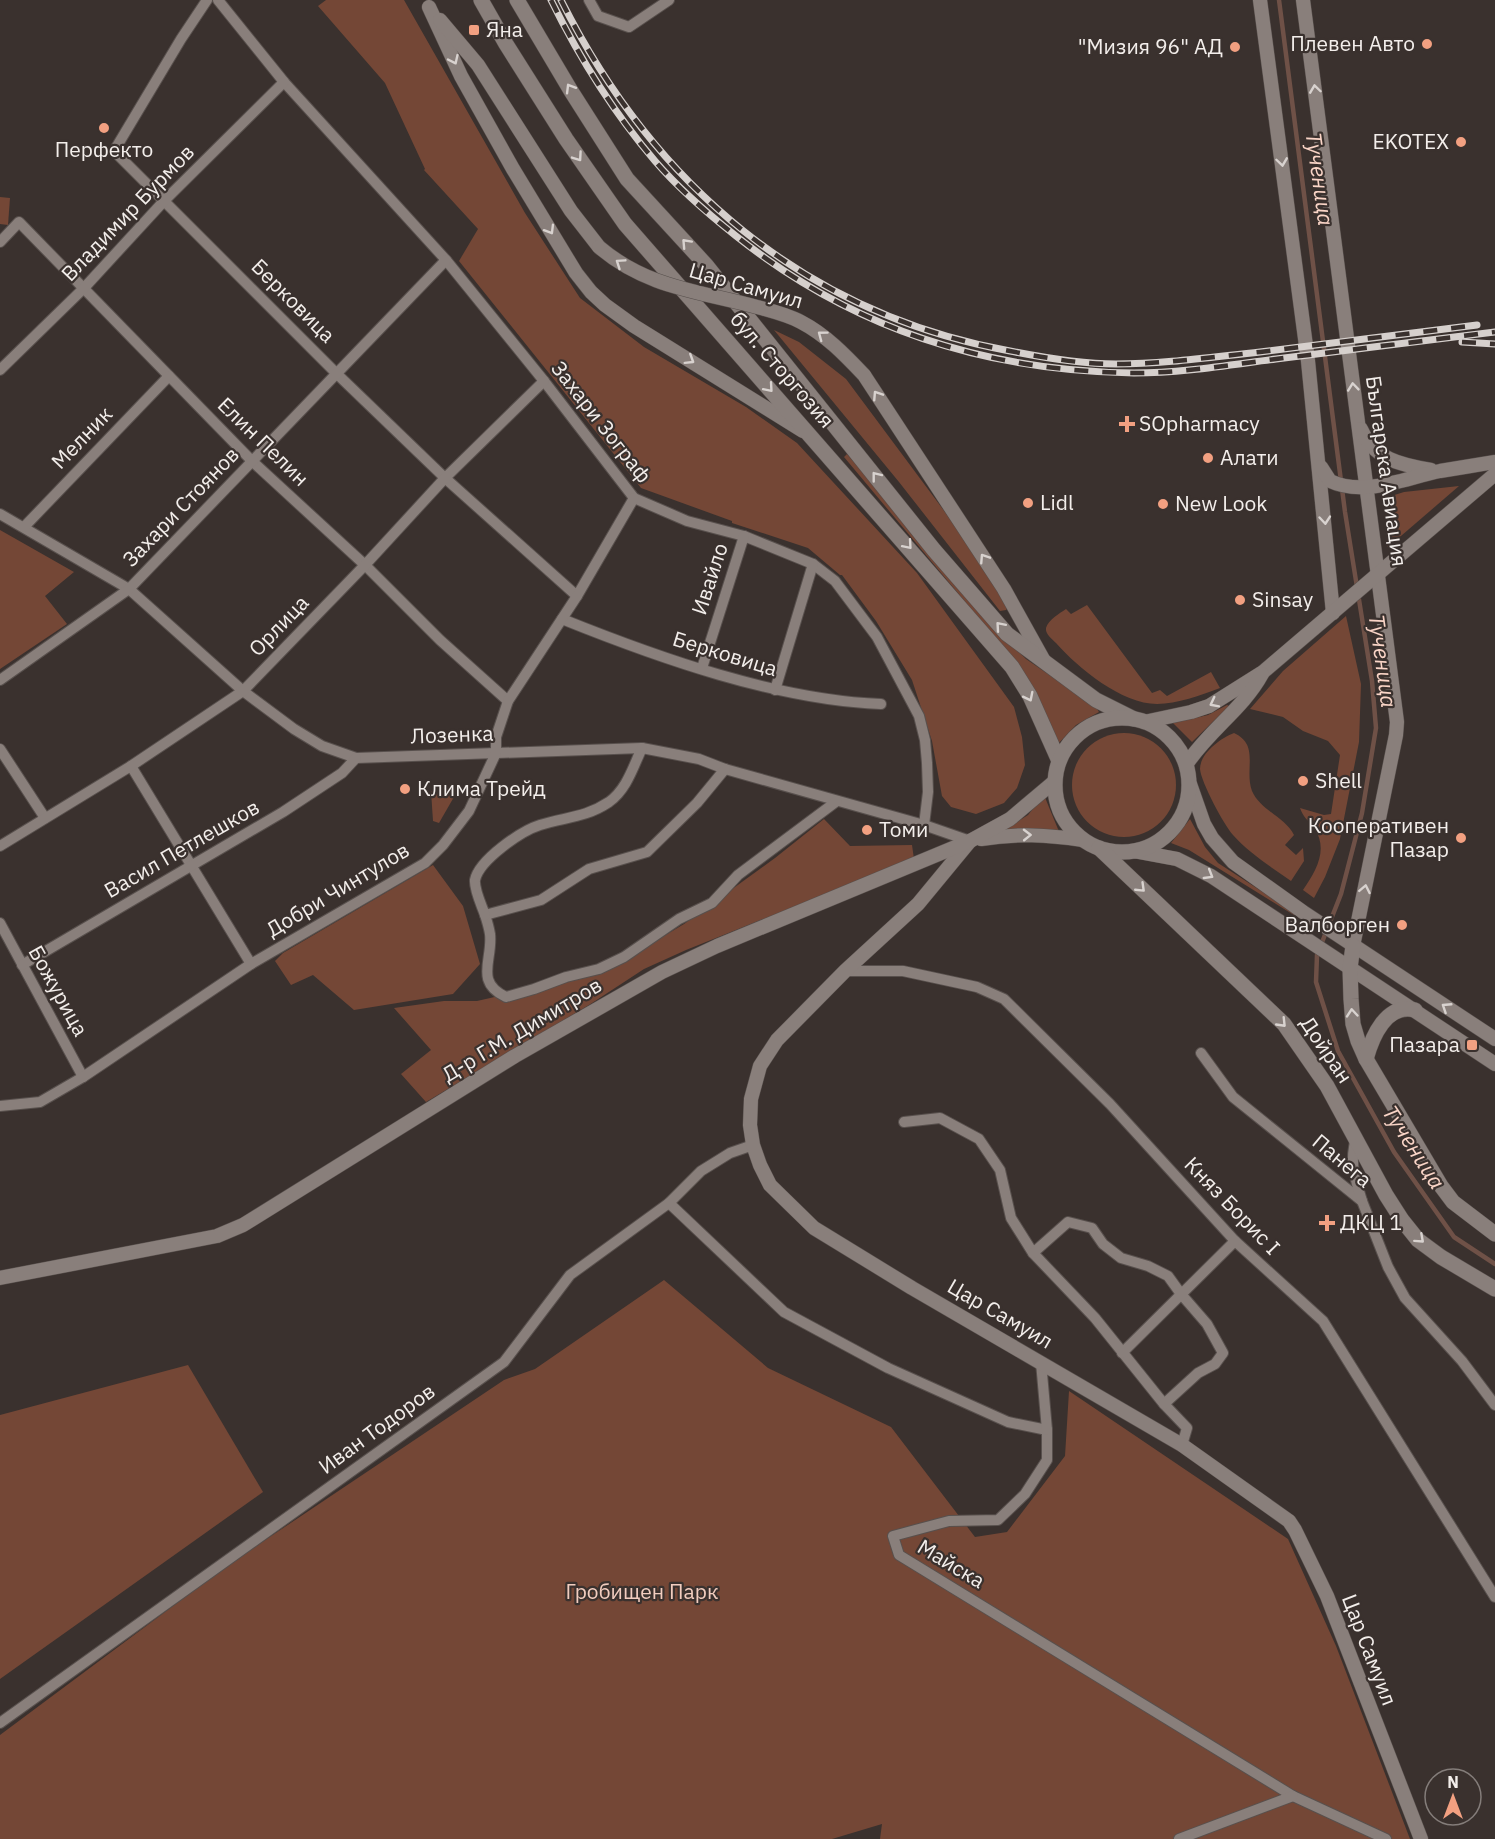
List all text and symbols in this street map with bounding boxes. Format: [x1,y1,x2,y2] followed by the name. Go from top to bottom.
[486,15,523,43] place label: Яна
[467,23,481,37] marker: Яна
[1290,29,1415,57] place label: Плевен Авто
[1078,32,1223,60] place label: "Мизия 96" АД
[1420,37,1434,51] marker: Плевен Авто
[1228,40,1242,54] marker: "Мизия 96" АД
[446,54,458,65] one-way arrow
[565,84,577,94] one-way arrow
[1309,85,1321,94] one-way arrow
[97,121,111,135] marker: Перфекто
[1372,127,1449,155] place label: EKOTEX
[1300,130,1341,228] water label: Тученица
[55,135,153,163] place label: Перфекто
[1454,135,1468,149] marker: EKOTEX
[55,138,200,287] street label: Владимир Бурмов
[571,150,582,161] one-way arrow
[1275,157,1287,167] one-way arrow
[542,224,554,234] one-way arrow
[682,239,693,250] one-way arrow
[246,252,342,348] street label: Берковица
[686,255,806,315] street label: Цар Самуил
[616,259,627,270] one-way arrow
[724,305,841,433] street label: бул. Сторгозия
[817,332,828,343] one-way arrow
[683,353,694,364] one-way arrow
[545,355,658,488] street label: Захари Зограф
[1360,374,1414,568] street label: Българска Авиация
[762,381,773,391] one-way arrow
[1348,382,1360,391] one-way arrow
[874,390,885,401] one-way arrow
[212,391,315,492] street label: Елин Пелин
[45,400,118,475] street label: Мелник
[1139,409,1260,437] place label: SOpharmacy
[1120,417,1134,431] marker: SOpharmacy
[116,440,245,572] street label: Захари Стоянов
[1220,443,1279,471] place label: Алати
[1201,451,1215,465] marker: Алати
[872,471,883,482] one-way arrow
[1040,488,1074,516] place label: Lidl
[1175,489,1267,517] place label: New Look
[1021,496,1035,510] marker: Lidl
[1156,497,1170,511] marker: New Look
[1318,516,1331,525] one-way arrow
[900,538,911,549] one-way arrow
[684,539,734,618] street label: Ивайло
[979,554,991,564] one-way arrow
[1252,585,1314,613] place label: Sinsay
[242,589,314,662] street label: Орлица
[1233,593,1247,607] marker: Sinsay
[1363,612,1404,710] water label: Тученица
[996,622,1007,633] one-way arrow
[670,624,781,682] street label: Берковица
[1022,691,1034,702] one-way arrow
[1209,696,1220,707] one-way arrow
[410,719,494,749] street label: Лозенка
[1315,766,1362,794] place label: Shell
[417,774,546,802] place label: Клима Трейд
[1296,774,1310,788] marker: Shell
[398,782,412,796] marker: Клима Трейд
[99,792,264,904] street label: Васил Петлешков
[1308,811,1449,863] place label: Кооперативен Пазар
[879,815,928,843] place label: Томи
[860,823,874,837] marker: Томи
[1022,829,1031,841] one-way arrow
[1454,831,1468,845] marker: Кооперативен Пазар
[261,835,414,943] street label: Добри Чинтулов
[1203,868,1213,879] one-way arrow
[1133,881,1144,892] one-way arrow
[1358,884,1371,894] one-way arrow
[1285,910,1390,938] place label: Валборген
[1395,918,1409,932] marker: Валборген
[22,940,95,1041] street label: Божурица
[436,970,607,1088] street label: Д-р Г.М. Димитров
[1442,1003,1453,1014] one-way arrow
[1346,1009,1359,1018] one-way arrow
[1294,1011,1359,1088] street label: Дойран
[1275,1016,1286,1027] one-way arrow
[1389,1030,1460,1058] place label: Пазара
[1465,1038,1479,1052] marker: Пазара
[1377,1099,1452,1194] water label: Тученица
[1307,1127,1378,1193] street label: Панега
[1179,1150,1287,1260] street label: Княз Борис I
[1340,1208,1402,1236] place label: ДКЦ 1
[1318,1214,1336,1232] marker: ДКЦ 1
[1413,1232,1424,1243] one-way arrow
[943,1272,1058,1355] street label: Цар Самуил
[313,1377,440,1480] street label: Иван Тодоров
[913,1532,990,1594] street label: Майска
[565,1577,719,1605] park label: Гробищен Парк
[1336,1590,1404,1709] street label: Цар Самуил
[1423,1767,1483,1827] north arrow
[1447,1772,1459,1792] text: N

